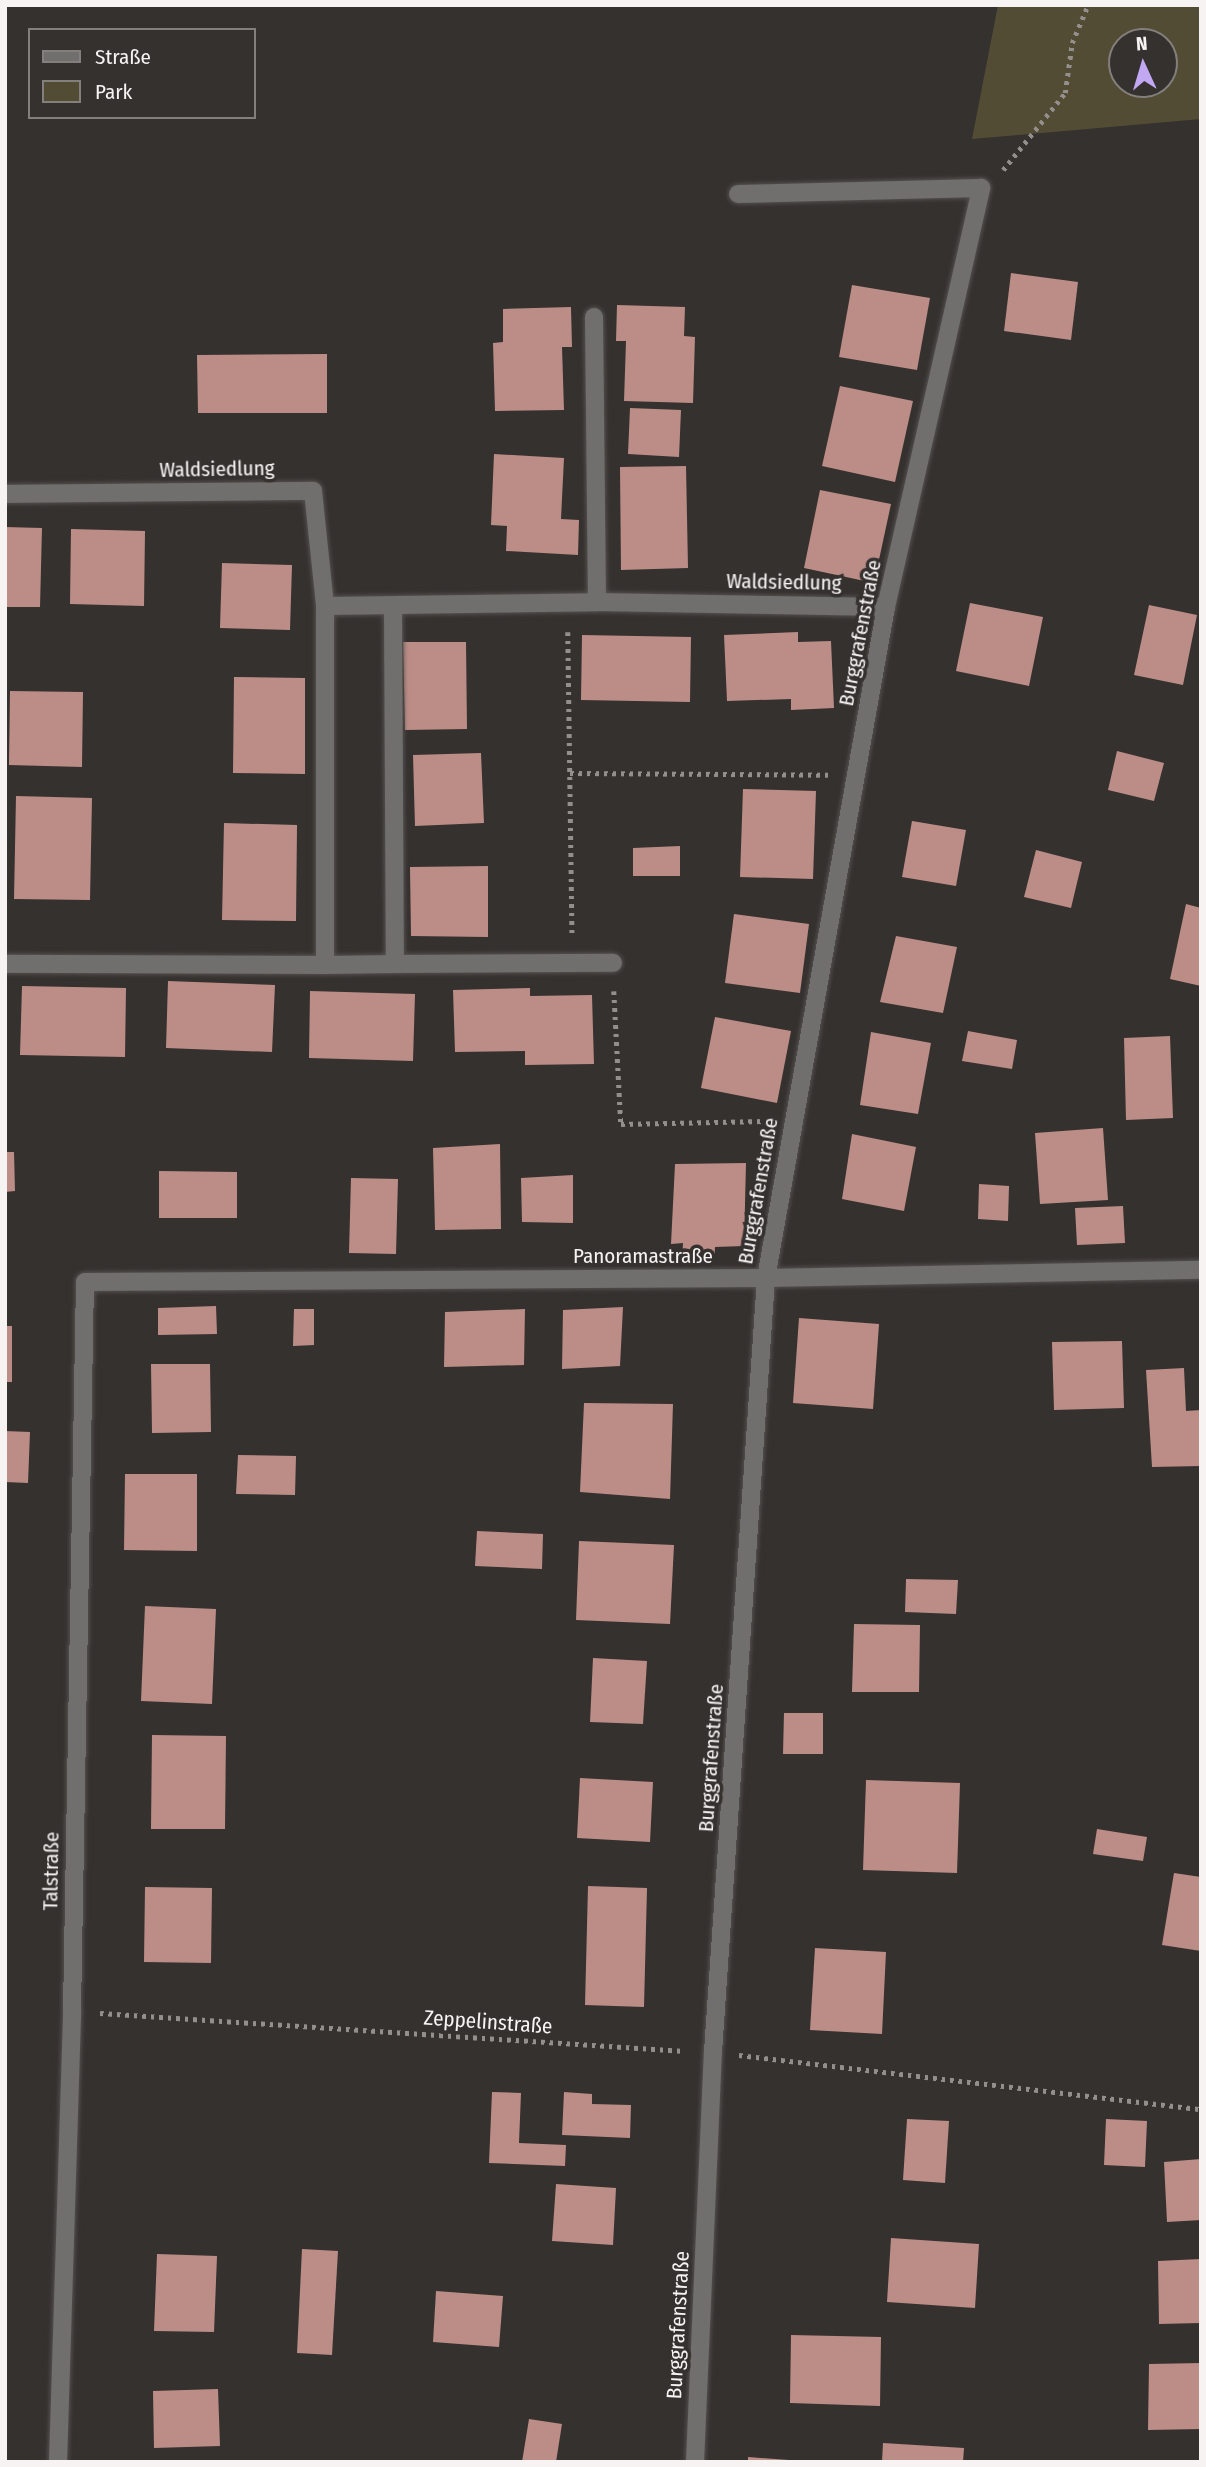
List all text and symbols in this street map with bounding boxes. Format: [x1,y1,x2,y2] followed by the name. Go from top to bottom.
[28,28,256,119] legend
[1108,28,1178,98] north arrow
[1135,32,1148,55] text: N
[95,44,151,70] text: Straße
[95,79,132,105] text: Park
[159,455,275,483] street label: Waldsiedlung
[833,558,887,708] street label: Burggrafenstraße
[726,568,842,596] street label: Waldsiedlung
[733,1116,783,1266] street label: Burggrafenstraße
[573,1243,713,1269] street label: Panoramastraße
[693,1683,729,1833] street label: Burggrafenstraße
[38,1831,64,1911] street label: Talstraße
[423,2005,553,2039] street label: Zeppelinstraße
[662,2250,694,2400] street label: Burggrafenstraße

